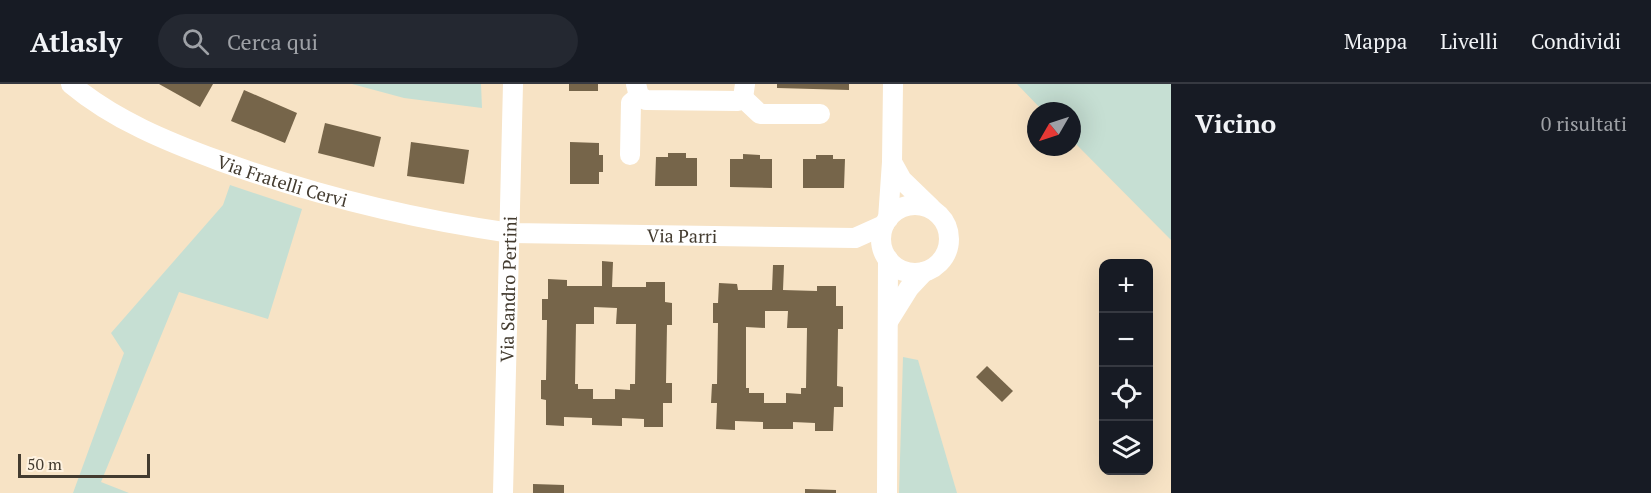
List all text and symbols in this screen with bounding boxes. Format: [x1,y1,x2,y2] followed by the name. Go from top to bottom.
[158,14,578,68] search box
[30,23,122,60] text: Atlasly
[179,25,212,58] icon: search
[227,27,318,56] text: Cerca qui
[1344,27,1407,55] text: Mappa
[1440,27,1498,55] text: Livelli
[1531,27,1621,55] text: Condividi
[1027,102,1081,156] north arrow
[1195,106,1276,140] text: Vicino
[1541,110,1627,137] text: 0 risultati
[214,149,350,212] street label: Via Fratelli Cervi
[494,216,522,363] street label: Via Sandro Pertini
[647,223,717,248] street label: Via Parri
[1099,259,1153,475] map controls
[1099,259,1153,313] button: +
[1099,313,1153,367] button: −
[1099,367,1153,421] button: locate
[1099,421,1153,475] button: layers
[18,451,150,478] scale bar
[27,453,62,475] text: 50 m

